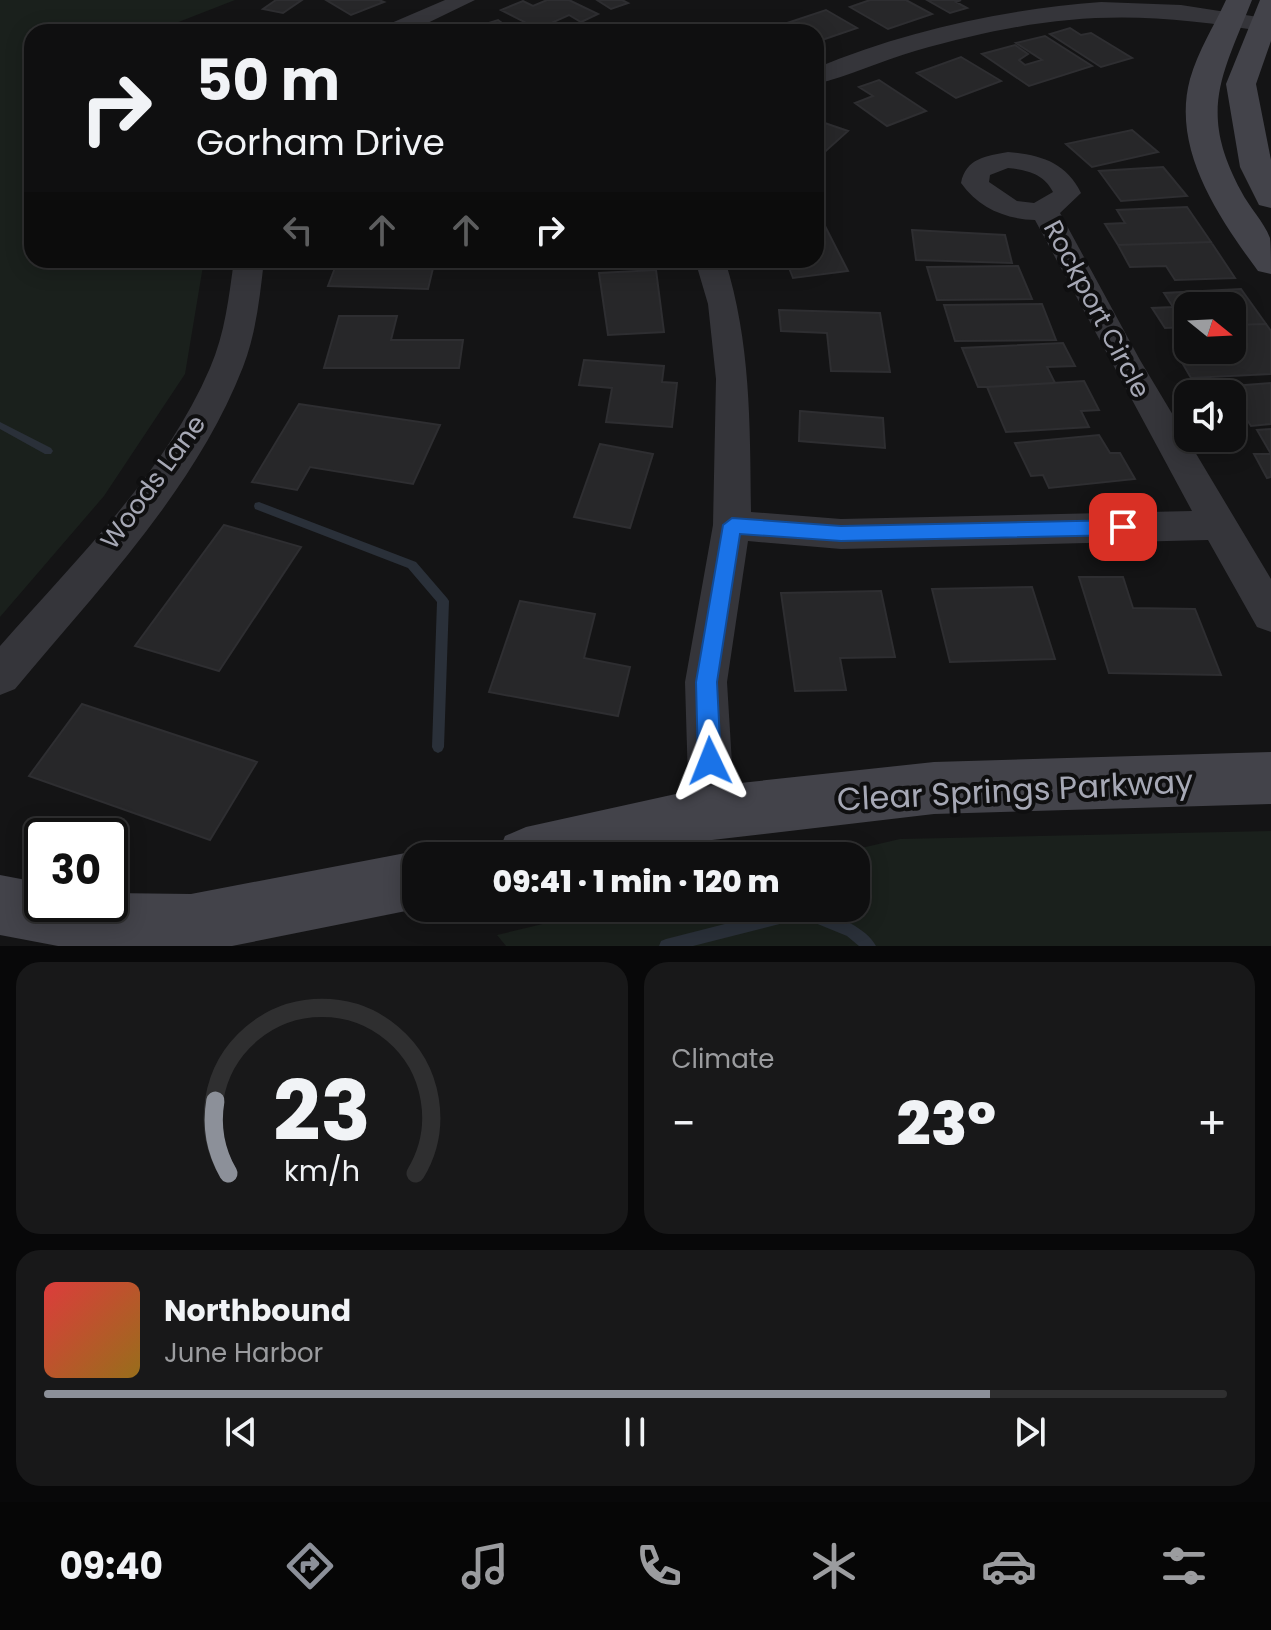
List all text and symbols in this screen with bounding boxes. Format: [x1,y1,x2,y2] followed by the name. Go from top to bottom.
[196,41,340,120] text: 50 m
[64,56,168,160] icon: right
[196,117,445,168] text: Gorham Drive
[276,208,320,252] icon: left
[360,208,404,252] icon: ahead
[444,208,488,252] icon: ahead
[528,208,572,252] icon: right
[1035,214,1159,404] street label: Rockport Circle
[1174,292,1246,364] north arrow
[1174,292,1246,452] map controls
[1174,380,1246,452] button: sound
[92,407,214,557] street label: Woods Lane
[1089,493,1157,561] pin
[1101,505,1145,549] icon: arrive
[668,719,752,803] position arrow
[836,758,1194,822] street label: Clear Springs Parkway
[24,818,128,922] speed limit sign: 30
[493,860,779,903] text: 09:41 · 1 min · 120 m
[672,1041,774,1077] text: Climate
[273,1053,371,1169] text: 23
[897,1082,996,1166] text: 23°
[672,1093,696,1154] text: −
[1197,1093,1227,1154] text: +
[284,1151,360,1191] text: km/h
[164,1289,351,1332] text: Northbound
[164,1335,323,1371] text: June Harbor
[219,1410,263,1454] icon: previous
[613,1410,657,1454] icon: pause
[1008,1410,1052,1454] icon: next
[282,1538,338,1594] icon: directions
[457,1538,513,1594] icon: music
[631,1538,687,1594] icon: phone
[806,1538,862,1594] icon: climate
[981,1538,1037,1594] icon: car
[1156,1538,1212,1594] icon: filters
[59,1541,163,1592] text: 09:40

